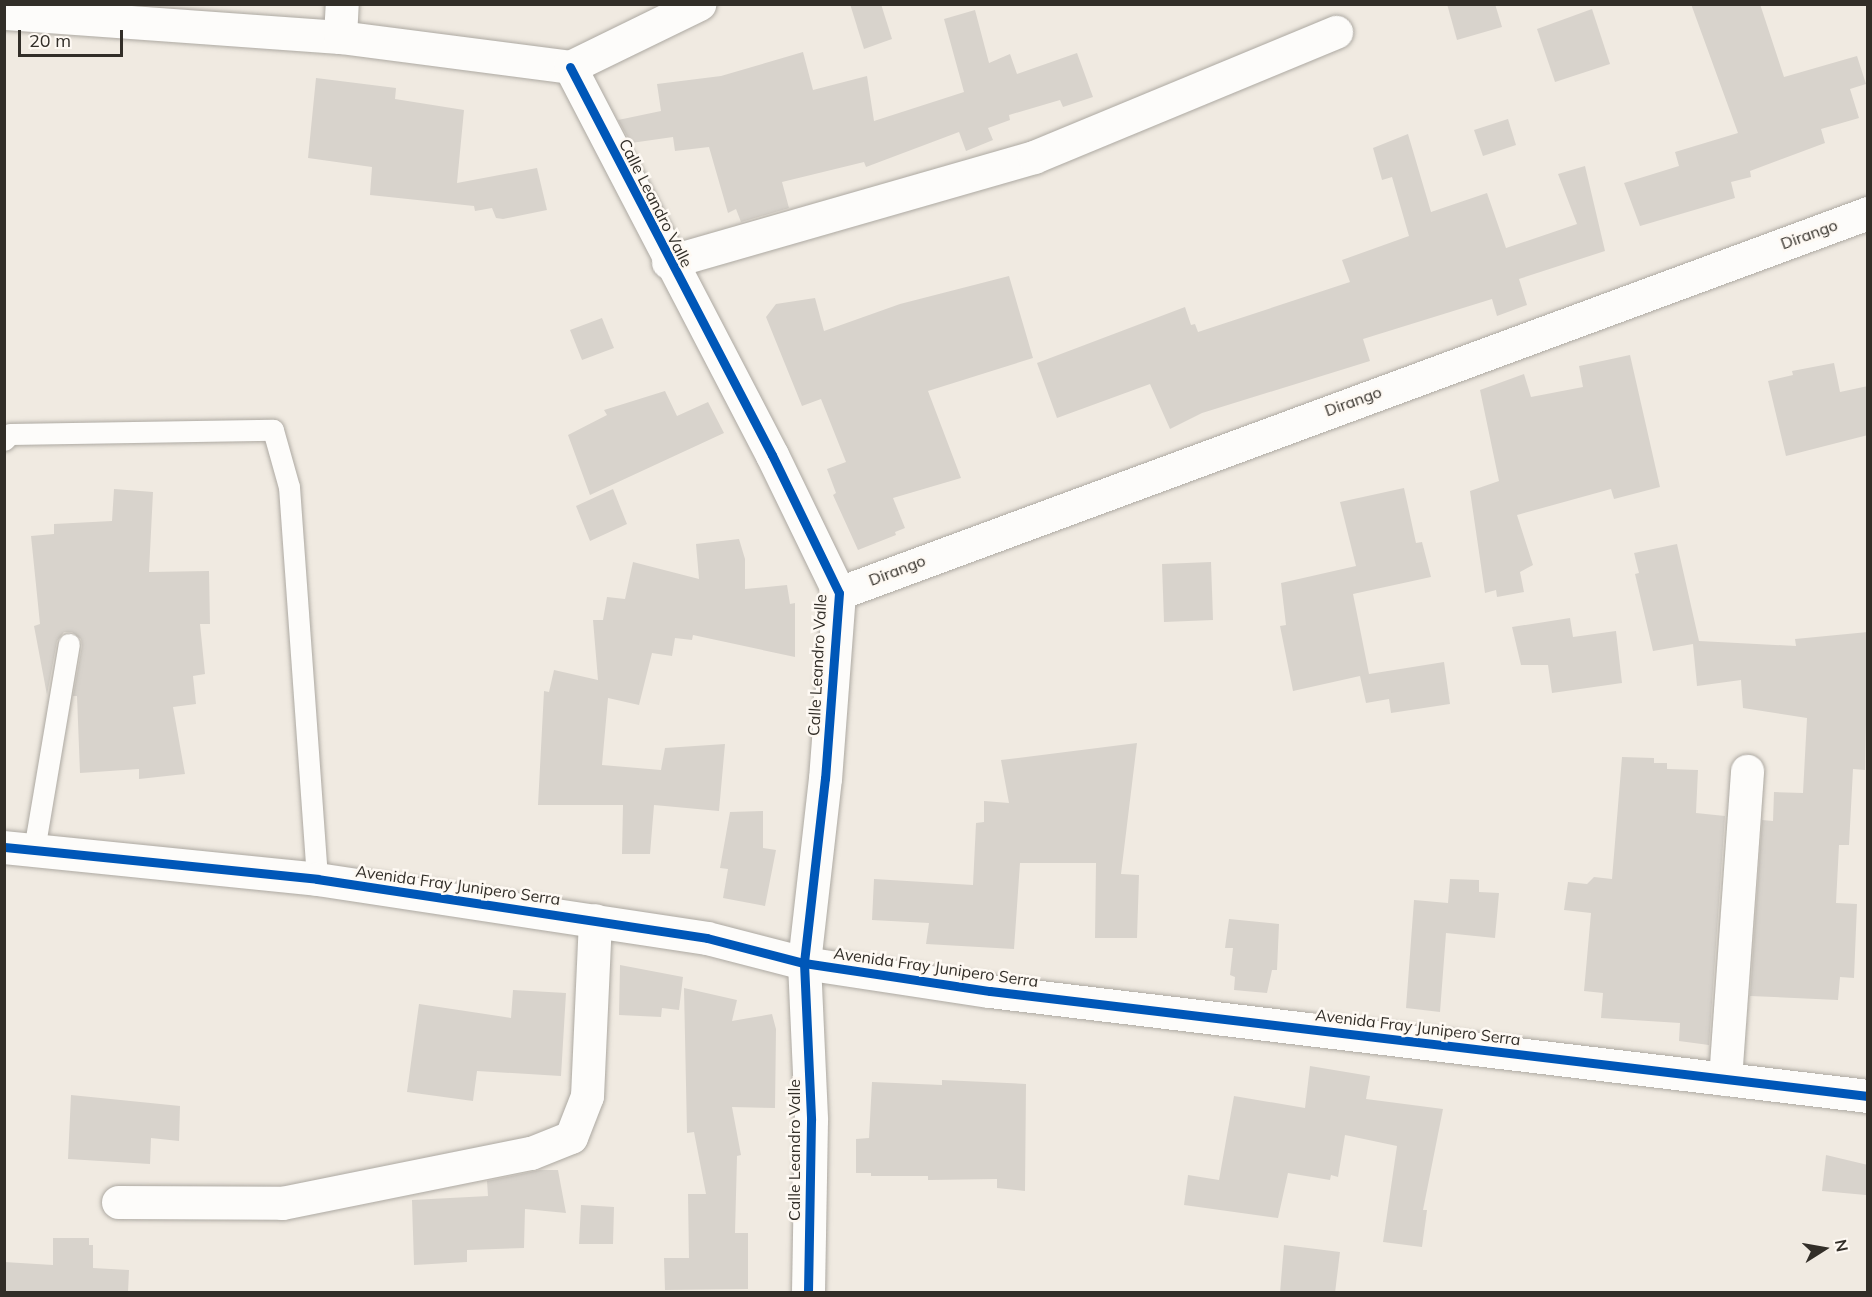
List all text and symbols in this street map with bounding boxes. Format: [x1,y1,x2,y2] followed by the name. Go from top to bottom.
[21,18,126,56] scale bar
[29,29,71,52] text: 20 m
[615,135,697,271] street label: Calle Leandro Valle
[1778,215,1840,253] street label: Dirango
[1322,382,1384,420] street label: Dirango
[866,550,928,590] street label: Dirango
[804,594,830,736] street label: Calle Leandro Valle
[354,861,562,909] street label: Avenida Fray Junipero Serra
[832,943,1040,991] street label: Avenida Fray Junipero Serra
[1314,1005,1522,1049] street label: Avenida Fray Junipero Serra
[784,1079,804,1221] street label: Calle Leandro Valle
[1794,1219,1854,1279] north arrow
[1831,1238,1853,1253] text: N

